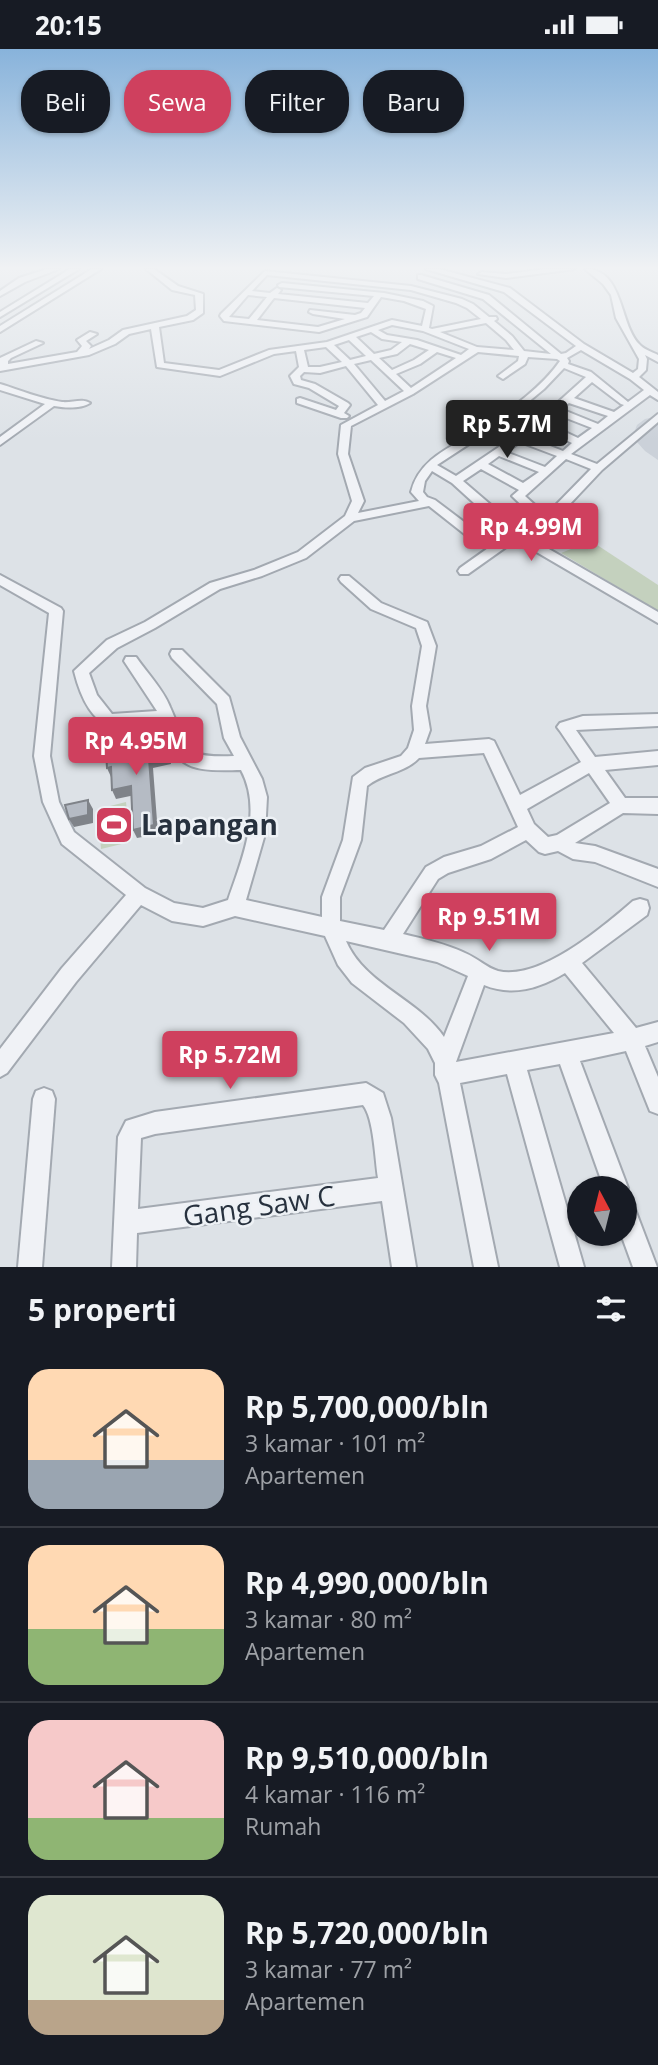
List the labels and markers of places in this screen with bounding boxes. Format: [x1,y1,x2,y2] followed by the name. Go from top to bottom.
[442,401,572,460] pin: Rp 5.7M
[459,503,603,563] pin: Rp 4.99M
[64,717,208,777] pin: Rp 4.95M
[93,804,135,846] sports icon: Lapangan
[141,805,278,843] place label: Lapangan
[417,893,561,953] pin: Rp 9.51M
[158,1031,302,1091] pin: Rp 5.72M

